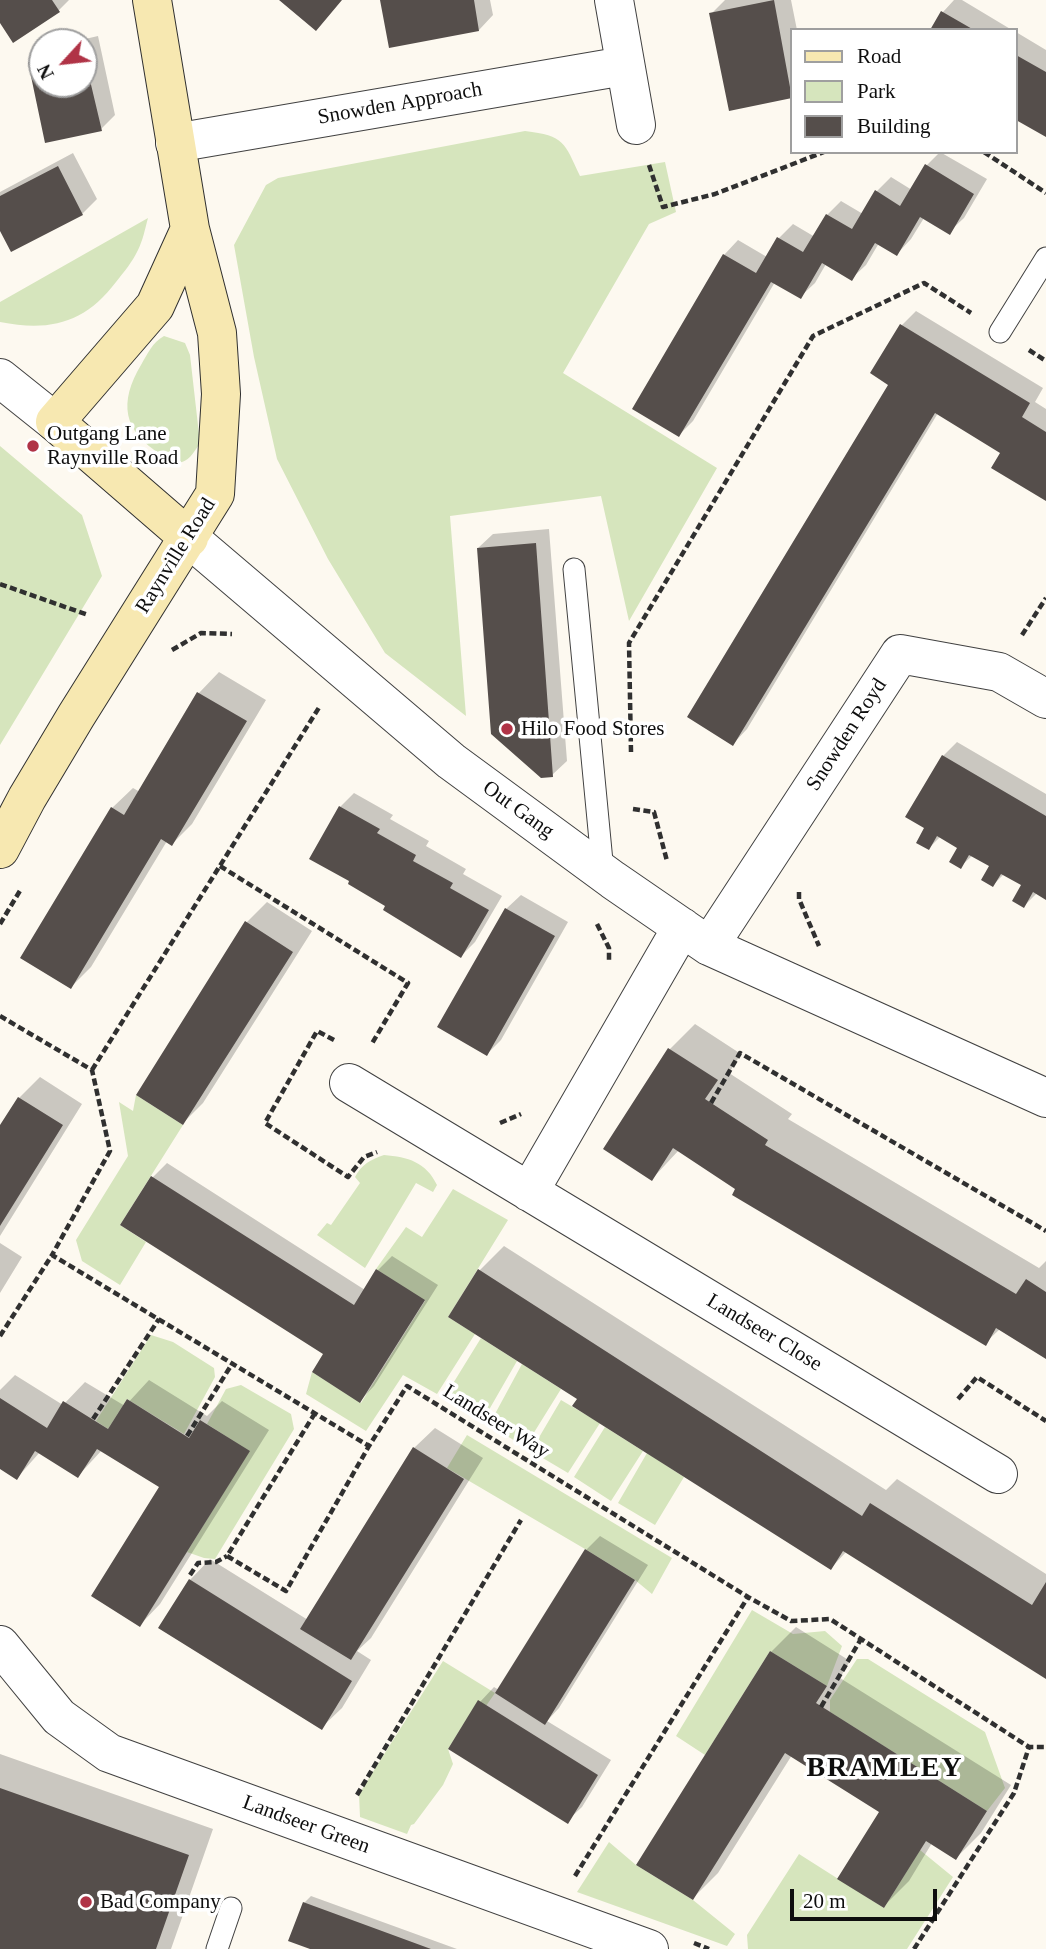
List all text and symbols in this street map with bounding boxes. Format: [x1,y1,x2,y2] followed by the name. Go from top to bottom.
[28,28,98,98] north arrow
[790,28,1018,154] legend
[857,44,901,68] text: Road
[33,61,58,83] text: N
[316,77,484,131] street label: Snowden Approach
[857,79,896,103] text: Park
[857,114,931,138] text: Building
[47,421,178,471] place label: Outgang Lane Raynville Road
[25,438,41,454] marker: Outgang Lane Raynville Road
[131,494,221,618] street label: Raynville Road
[801,674,893,796] street label: Snowden Royd
[521,716,665,742] place label: Hilo Food Stores
[499,721,515,737] marker: Hilo Food Stores
[477,776,559,844] street label: Out Gang
[702,1289,826,1377] street label: Landseer Close
[438,1379,554,1465] street label: Landseer Way
[807,1752,963,1786] district label: BRAMLEY
[239,1790,373,1860] street label: Landseer Green
[794,1876,941,1920] scale bar
[100,1889,221,1915] place label: Bad Company
[803,1889,846,1913] text: 20 m
[78,1894,94,1910] marker: Bad Company

